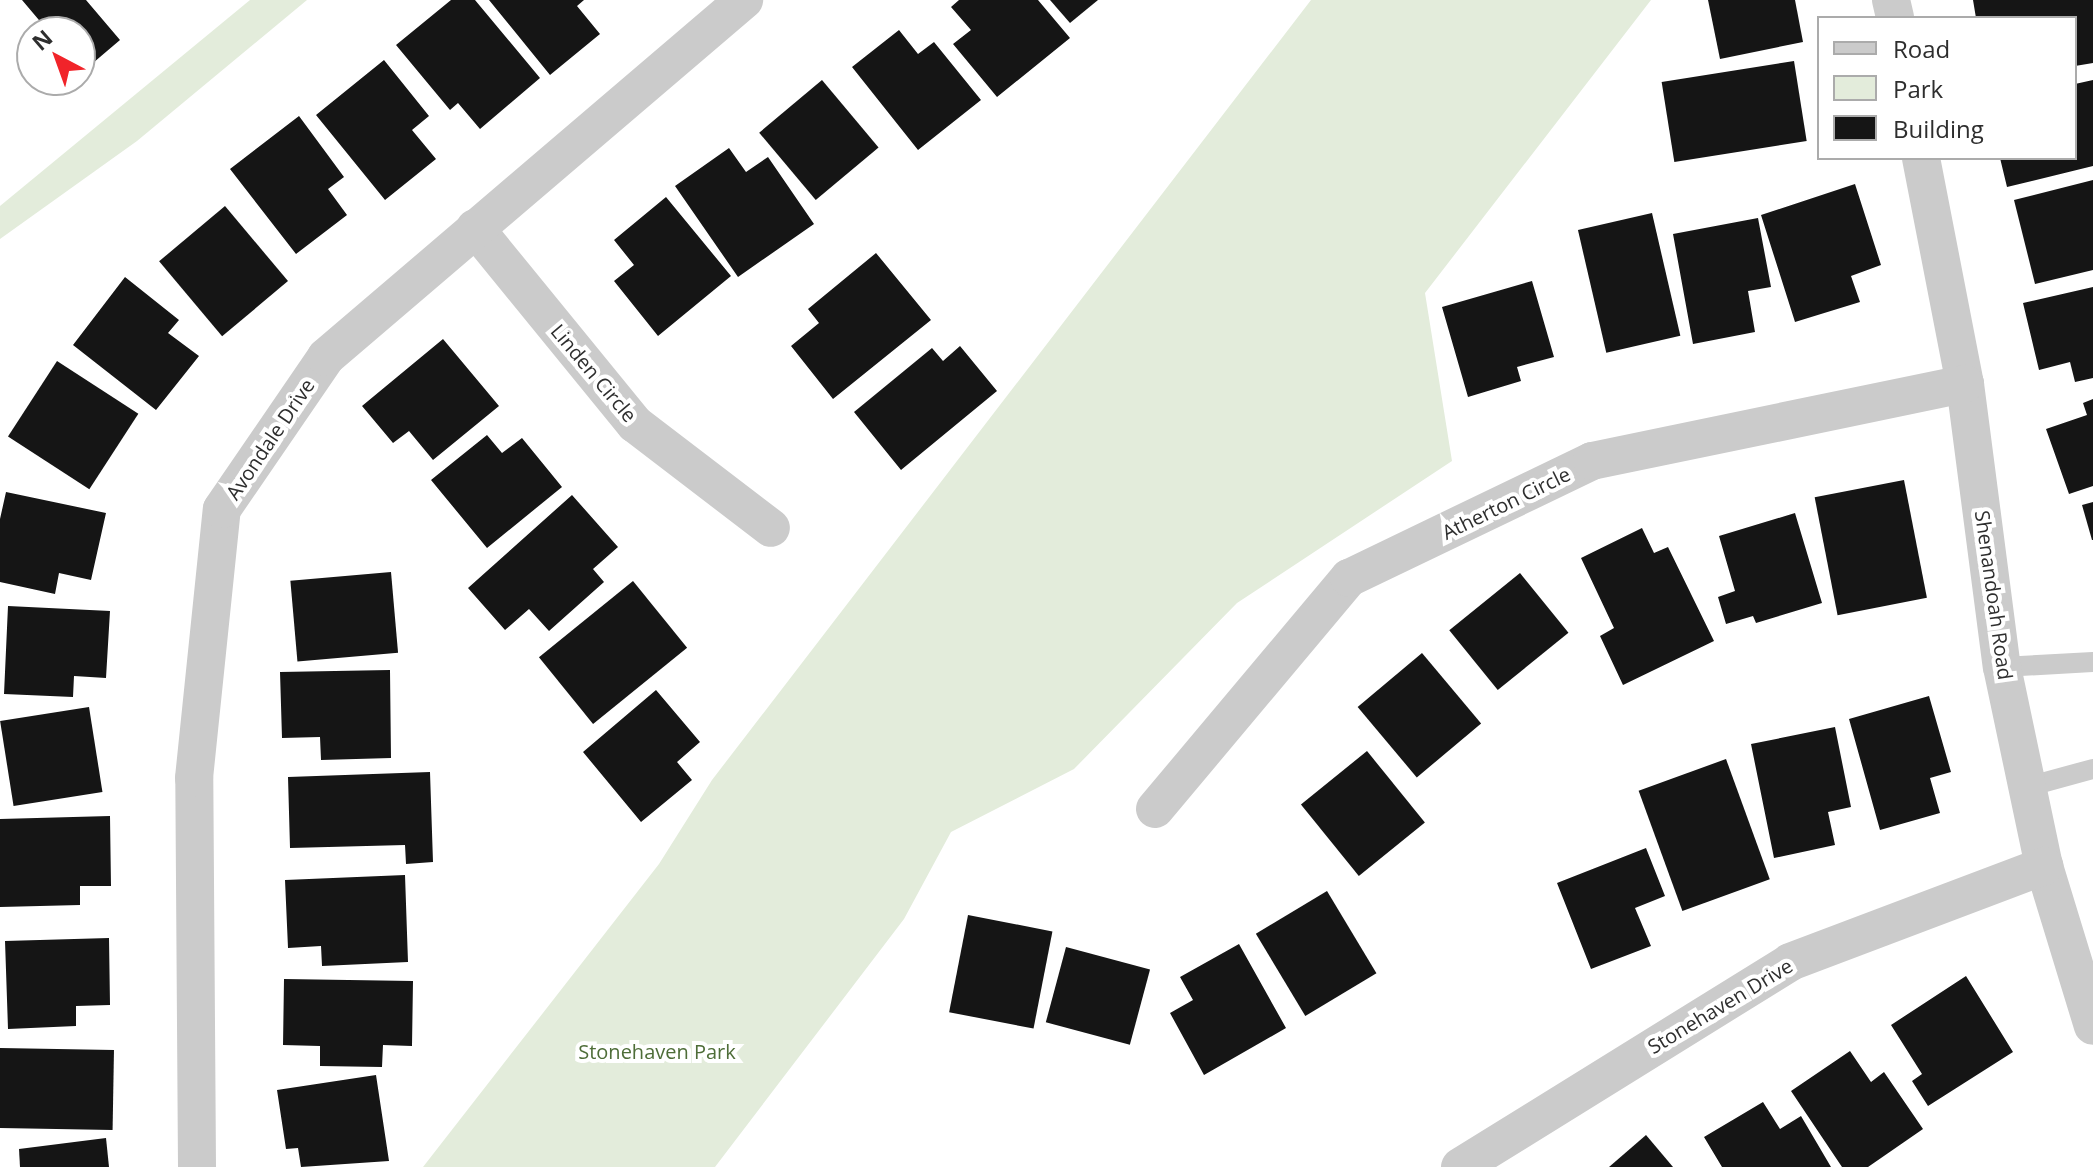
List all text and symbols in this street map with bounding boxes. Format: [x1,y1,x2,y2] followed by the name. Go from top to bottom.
[16,16,96,96] north arrow
[1817,16,2077,160] legend
[25,22,58,57] text: N
[1893,32,1950,65] text: Road
[1893,72,1943,105] text: Park
[1893,112,1984,145] text: Building
[546,319,642,427] street label: Linden Circle
[221,374,319,504] street label: Avondale Drive
[1438,462,1574,544] street label: Atherton Circle
[1970,509,2018,681] street label: Shenandoah Road
[1643,953,1797,1059] street label: Stonehaven Drive
[578,1039,736,1063] park label: Stonehaven Park

